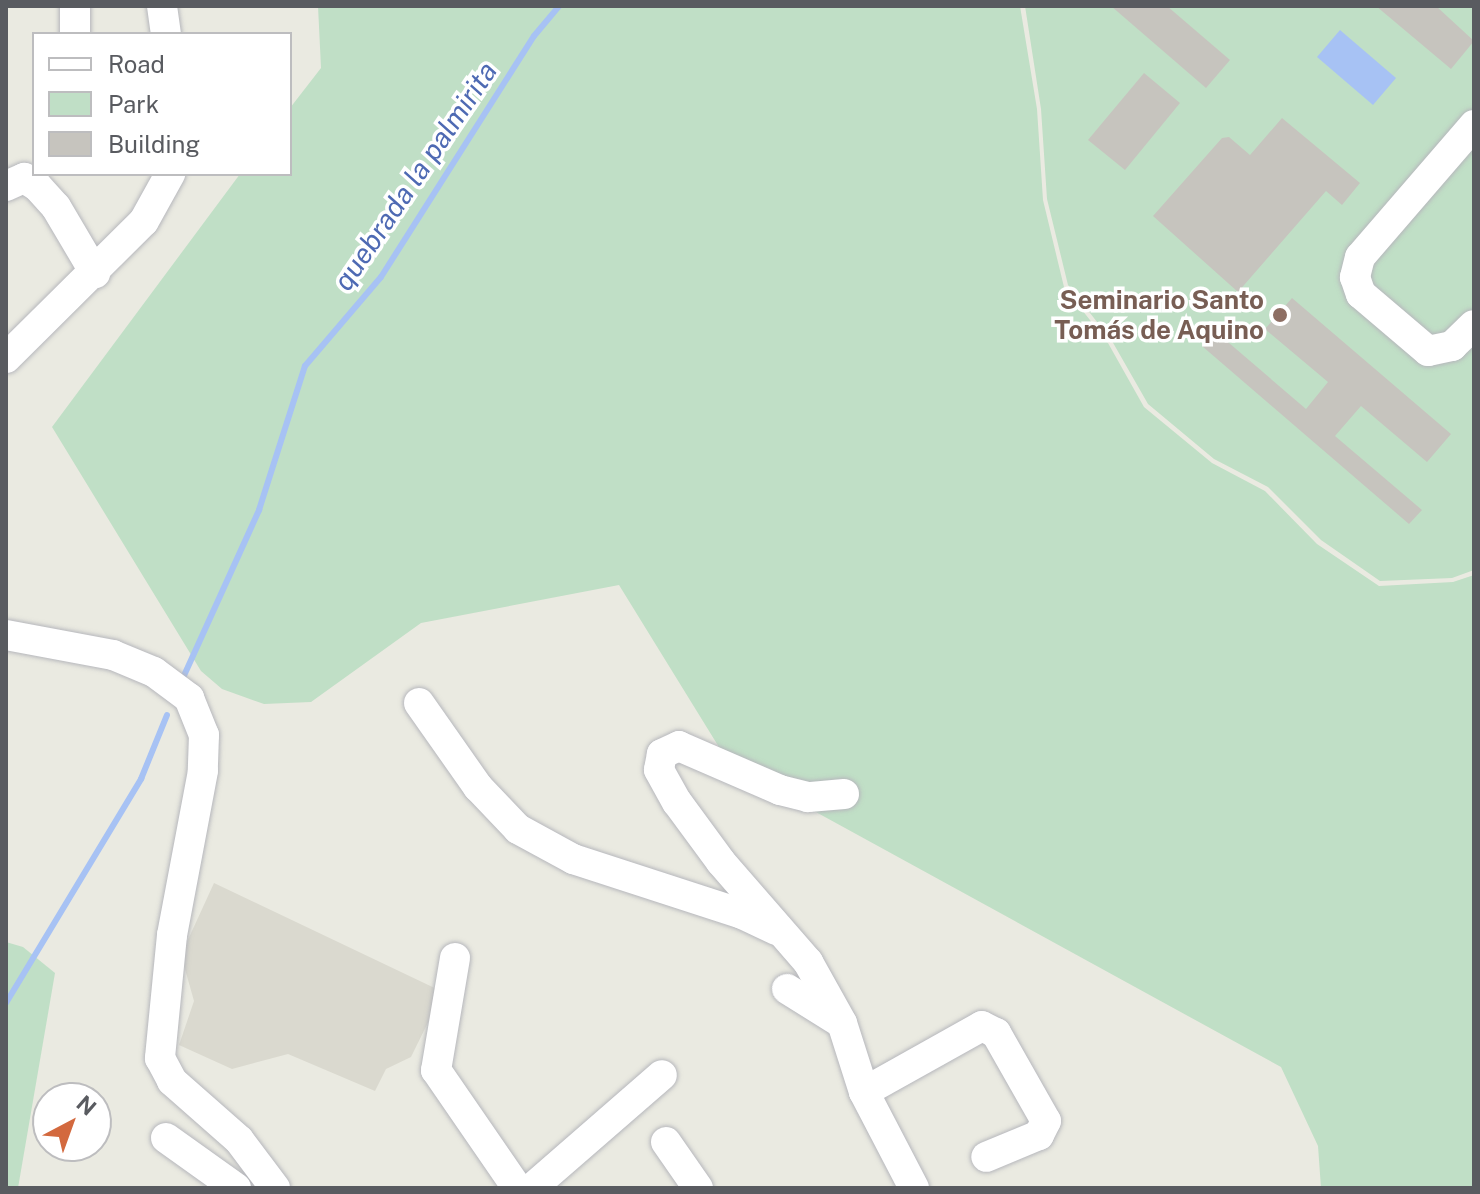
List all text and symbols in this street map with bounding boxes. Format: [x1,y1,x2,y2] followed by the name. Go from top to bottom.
[32,32,292,176] legend
[108,50,165,78] text: Road
[326,55,504,297] water label: quebrada la palmirita
[108,90,159,118] text: Park
[108,130,200,158] text: Building
[1054,284,1264,346] place label: Seminario Santo Tomás de Aquino
[1271,306,1289,324] marker: Seminario Santo Tomás de Aquino
[32,1082,112,1162] north arrow
[71,1090,101,1121] text: N

